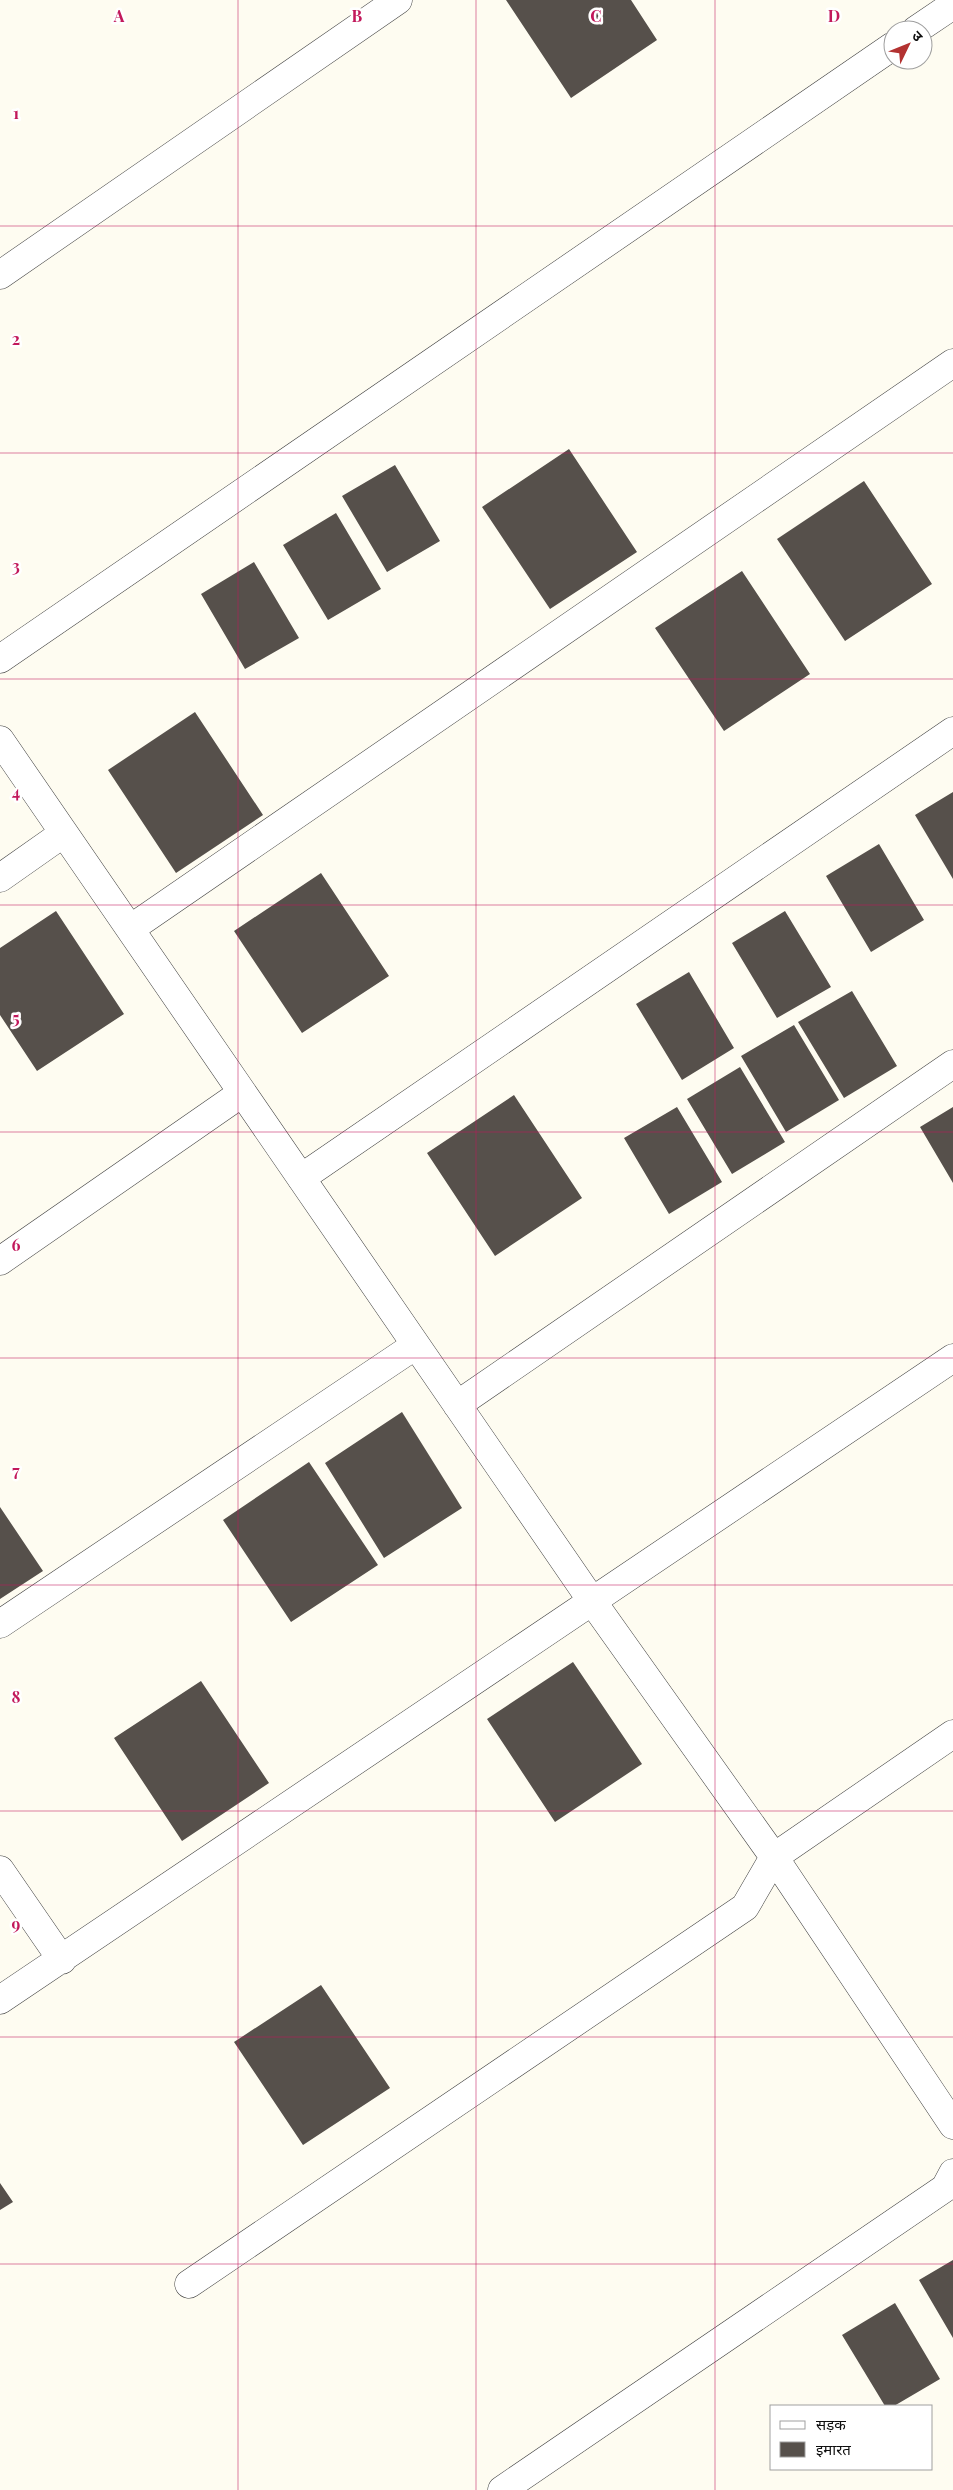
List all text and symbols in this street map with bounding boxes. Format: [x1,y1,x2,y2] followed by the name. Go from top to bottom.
[113,5,125,26] text: A
[352,5,363,26] text: B
[590,5,602,26] text: C
[828,5,840,26] text: D
[883,20,933,70] north arrow
[908,26,928,46] text: उ
[13,102,19,123] text: 1
[12,328,20,349] text: 2
[12,555,20,576] text: 3
[12,781,20,802] text: 4
[12,1007,20,1028] text: 5
[12,1234,21,1255] text: 6
[12,1460,20,1481] text: 7
[12,1686,21,1707] text: 8
[12,1913,21,1934] text: 9
[770,2405,933,2470] legend
[816,2414,846,2434] text: सड़क
[816,2439,851,2459] text: इमारत

